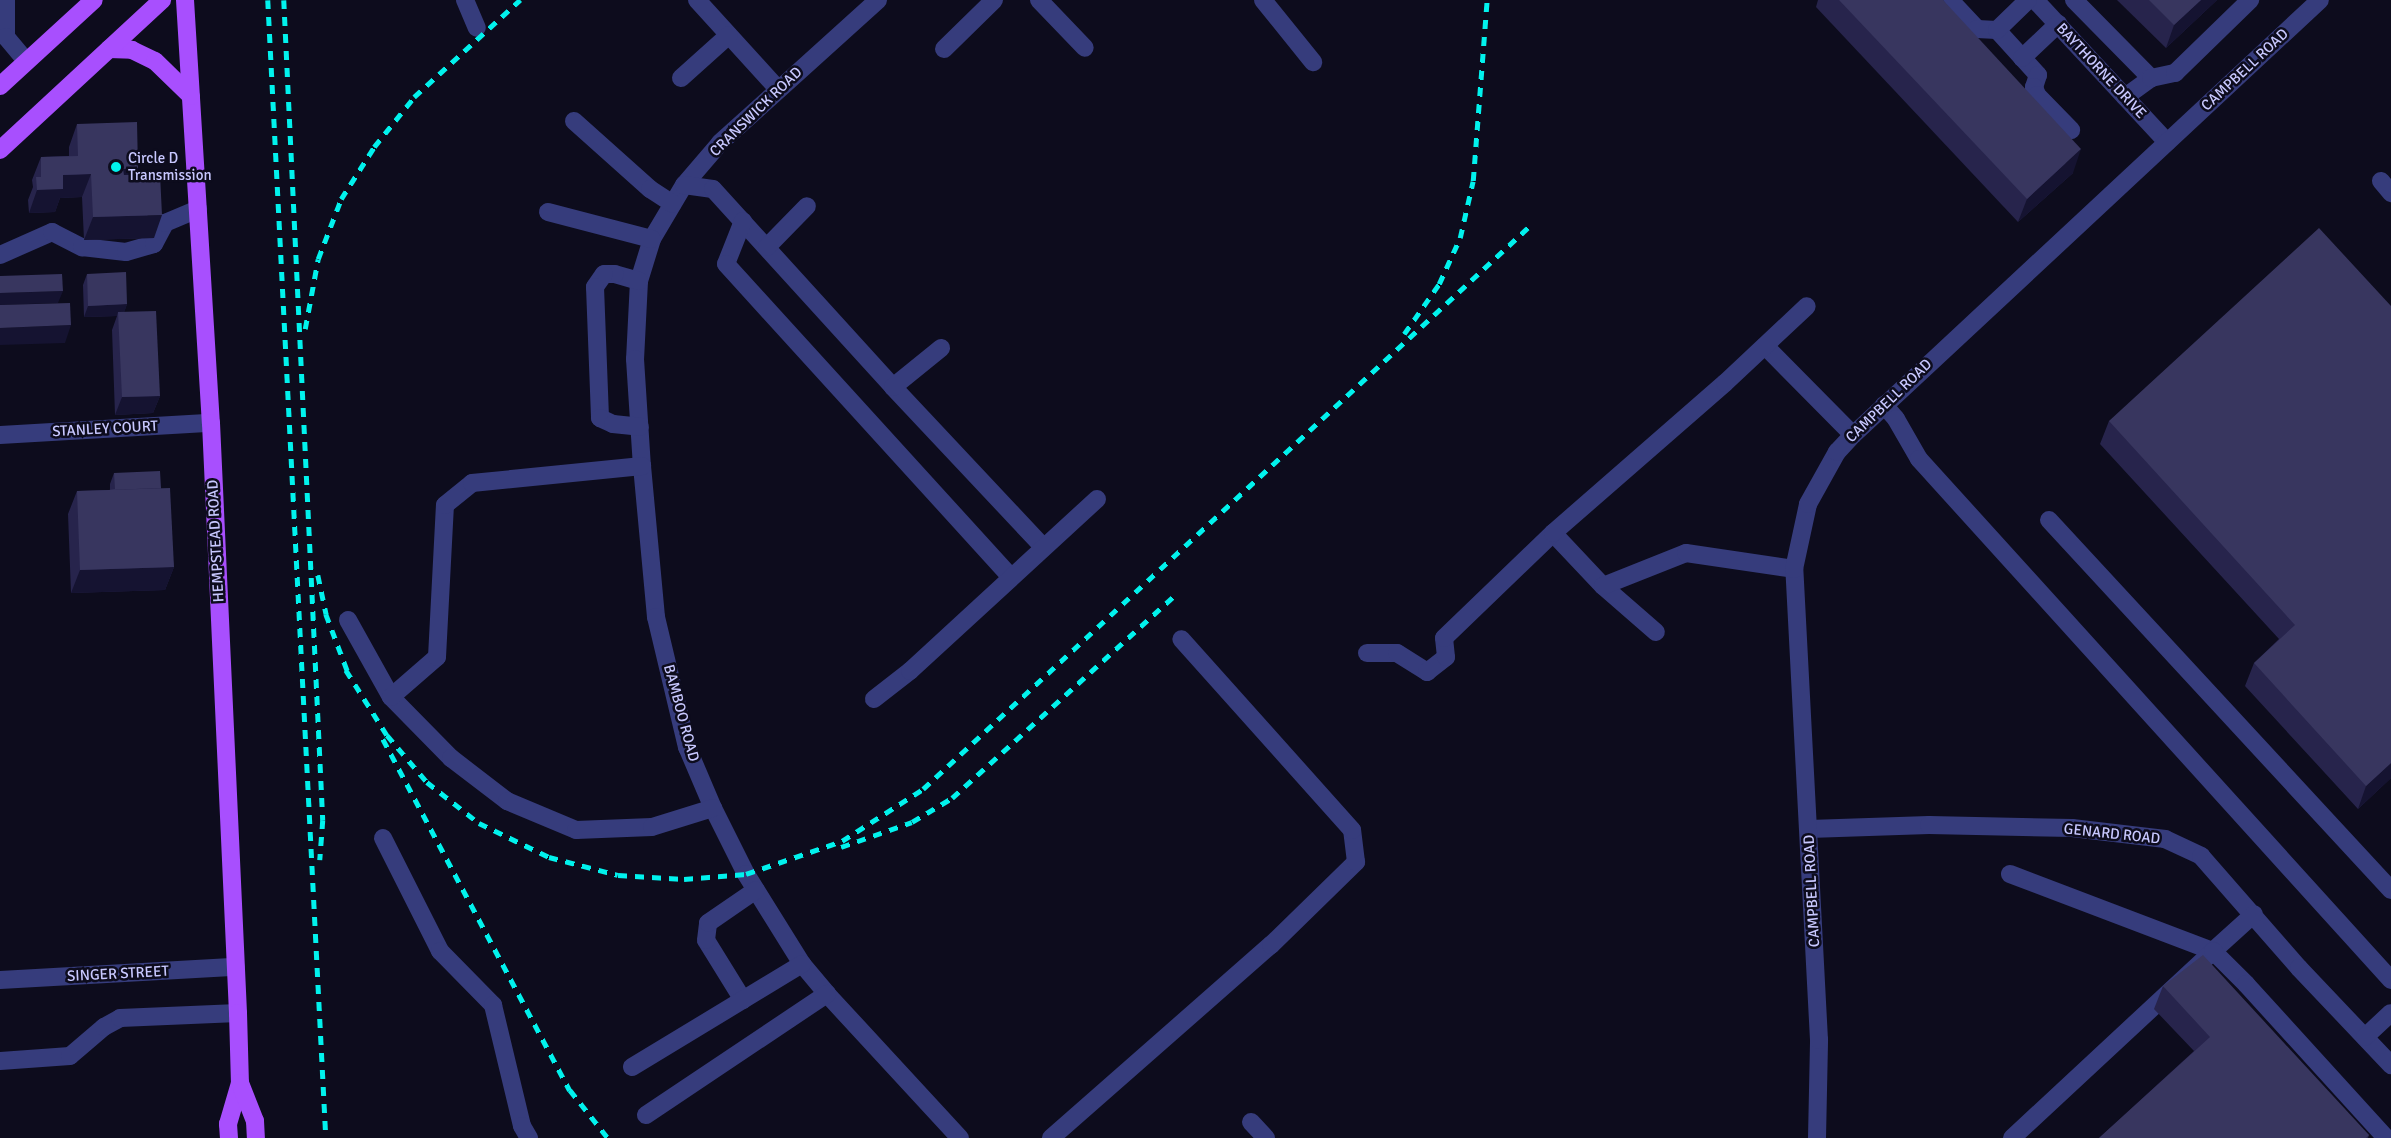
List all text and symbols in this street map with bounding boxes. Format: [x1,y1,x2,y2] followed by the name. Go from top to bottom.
[2052,20,2150,122] street label: BAYTHORNE DRIVE
[2198,25,2292,115] street label: CAMPBELL ROAD
[706,63,806,161] street label: CRANSWICK ROAD
[128,149,212,184] place label: Circle D Transmission
[109,160,123,174] marker: Circle D Transmission
[1842,355,1936,447] street label: CAMPBELL ROAD
[52,417,158,441] street label: STANLEY COURT
[204,479,228,603] street label: HEMPSTEAD ROAD
[659,663,703,763] street label: BAMBOO ROAD
[2063,820,2161,848] street label: GENARD ROAD
[1800,834,1824,948] street label: CAMPBELL ROAD
[67,962,169,986] street label: SINGER STREET

